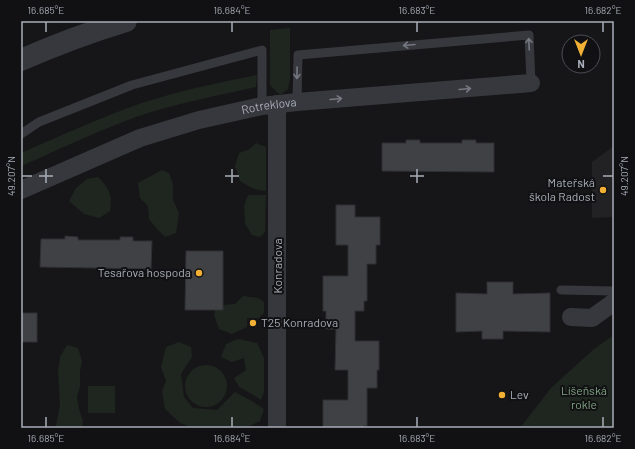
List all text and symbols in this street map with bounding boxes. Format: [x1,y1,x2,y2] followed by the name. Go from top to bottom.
[28,4,64,16] text: 16.685°E
[213,4,251,16] text: 16.684°E
[399,4,435,16] text: 16.683°E
[584,4,622,16] text: 16.682°E
[561,34,601,74] north arrow
[526,38,533,51] one-way arrow
[403,42,416,49] one-way arrow
[577,58,585,71] text: N
[293,66,301,79] one-way arrow
[458,85,471,92] one-way arrow
[240,94,297,116] street label: Rotreklova
[329,95,342,103] one-way arrow
[5,156,17,196] text: 49.207°N
[618,156,630,196] text: 49.207°N
[529,175,595,203] place label: Mateřská škola Radost
[598,185,608,195] marker: Mateřská škola Radost
[270,238,284,294] street label: Konradova
[98,265,191,279] place label: Tesařova hospoda
[194,268,204,278] marker: Tesařova hospoda
[261,315,338,329] place label: T25 Konradova
[248,318,258,328] marker: T25 Konradova
[561,383,607,411] park label: Líšeňská rokle
[510,387,529,401] place label: Lev
[497,390,507,400] marker: Lev
[28,432,64,444] text: 16.685°E
[213,432,251,444] text: 16.684°E
[399,432,435,444] text: 16.683°E
[584,432,622,444] text: 16.682°E

